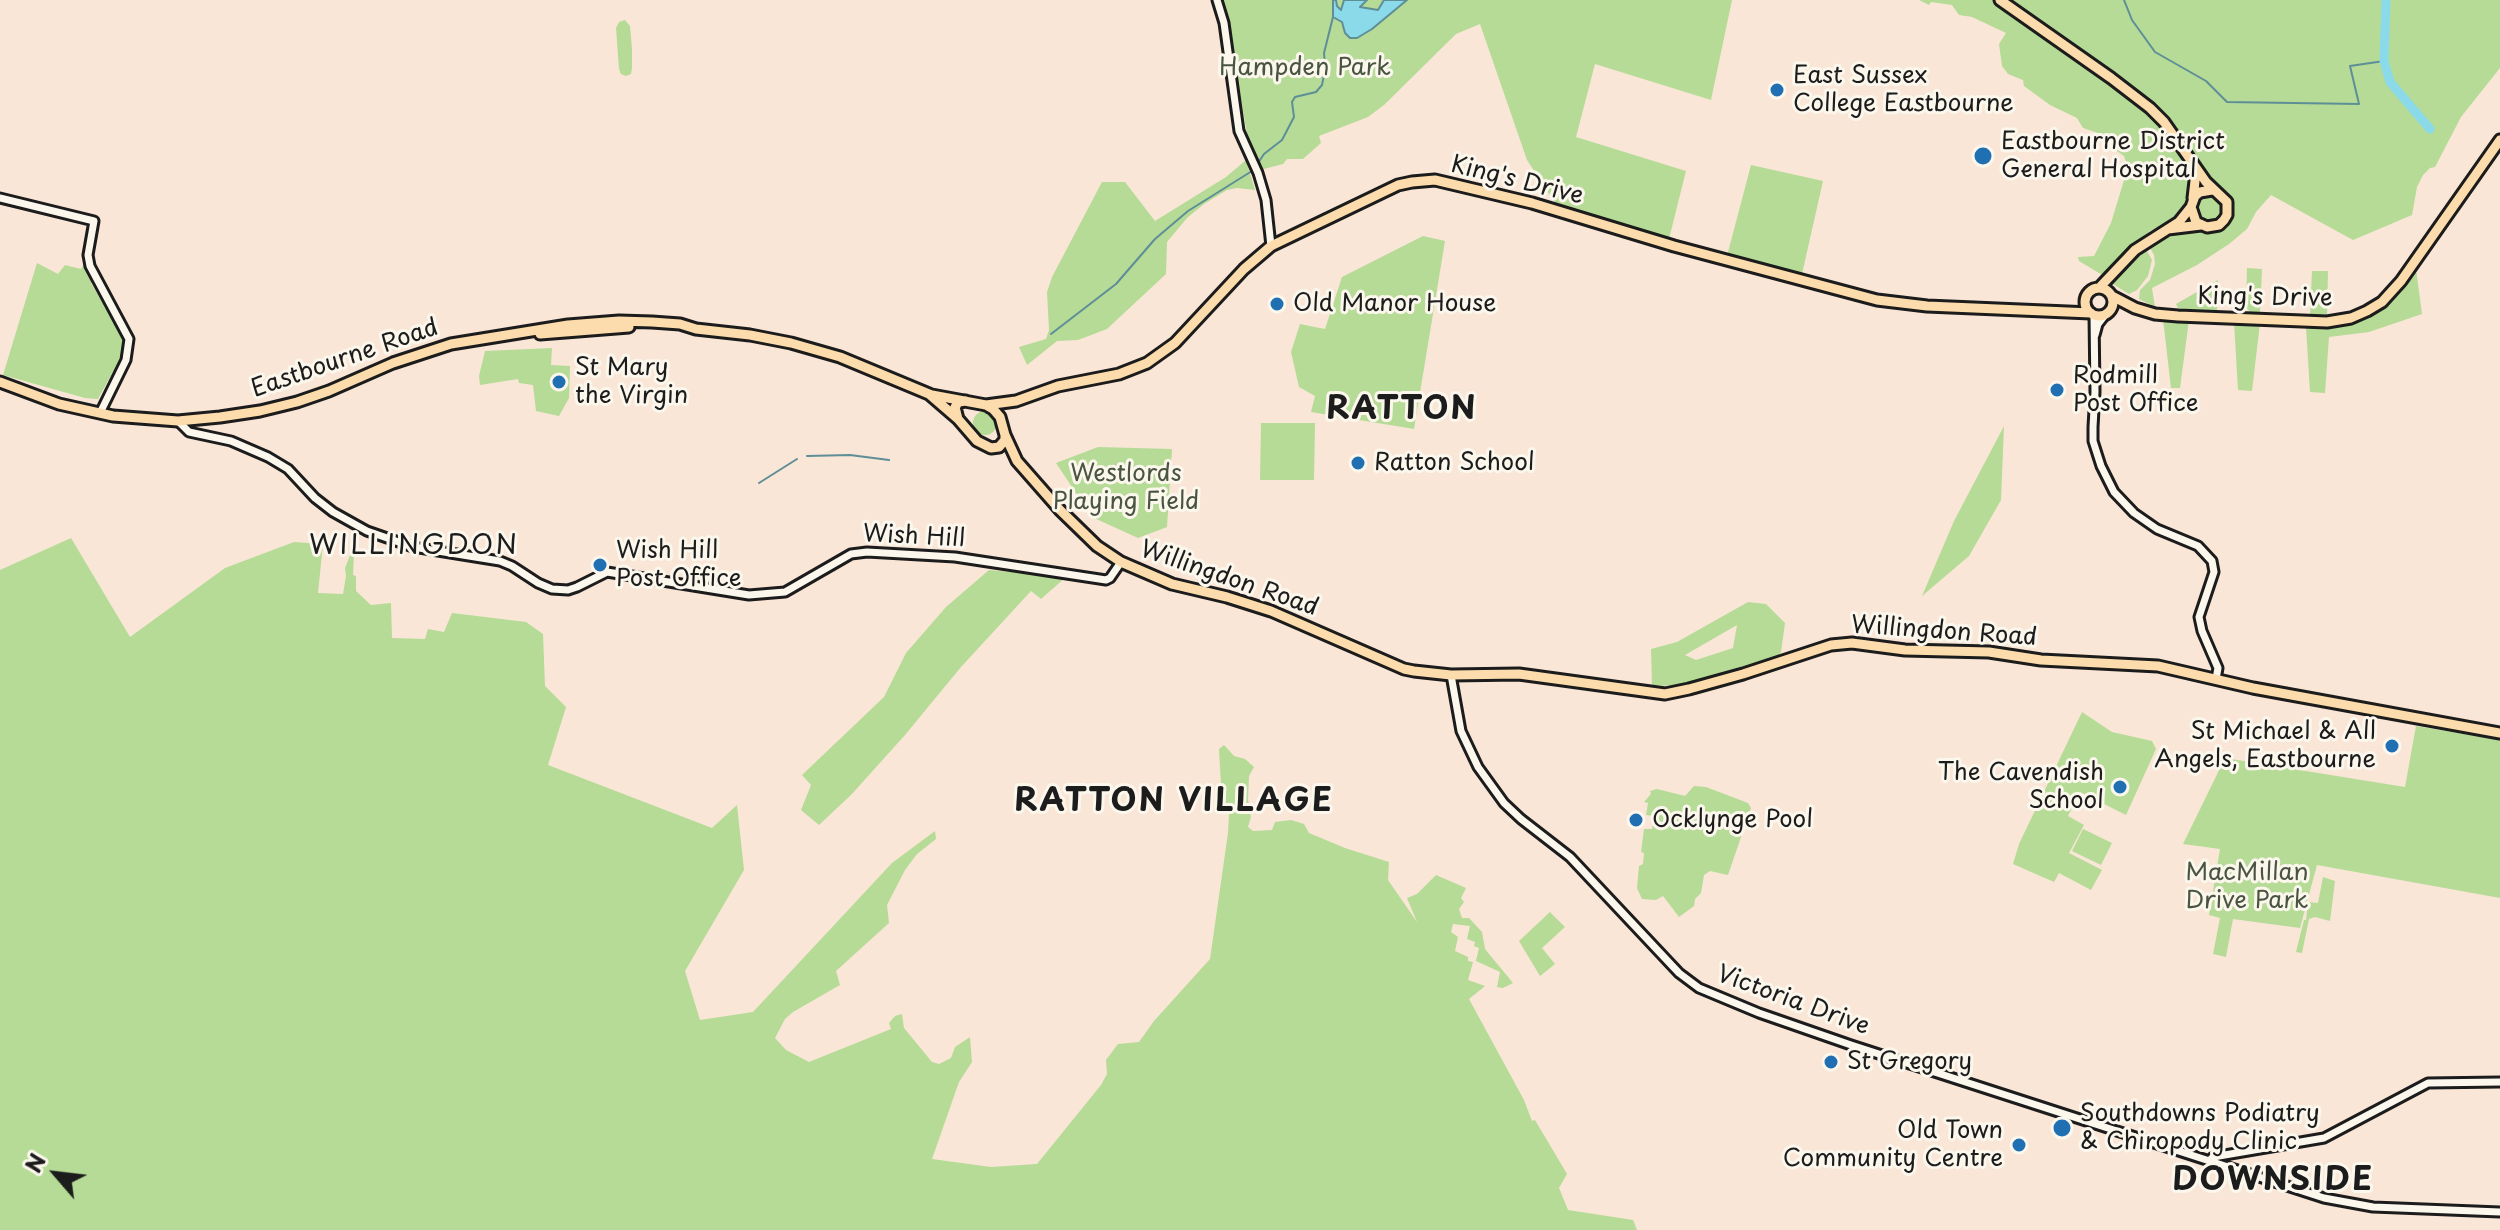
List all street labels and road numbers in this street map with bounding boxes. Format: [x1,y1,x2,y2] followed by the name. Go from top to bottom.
[1448,151,1586,211] street label: King's Drive
[2197,282,2333,314] street label: King's Drive
[248,314,442,404] street label: Eastbourne Road
[862,520,966,554] street label: Wish Hill
[1136,535,1322,623] street label: Willingdon Road
[1850,611,2038,653] street label: Willingdon Road
[1713,960,1873,1042] street label: Victoria Drive

